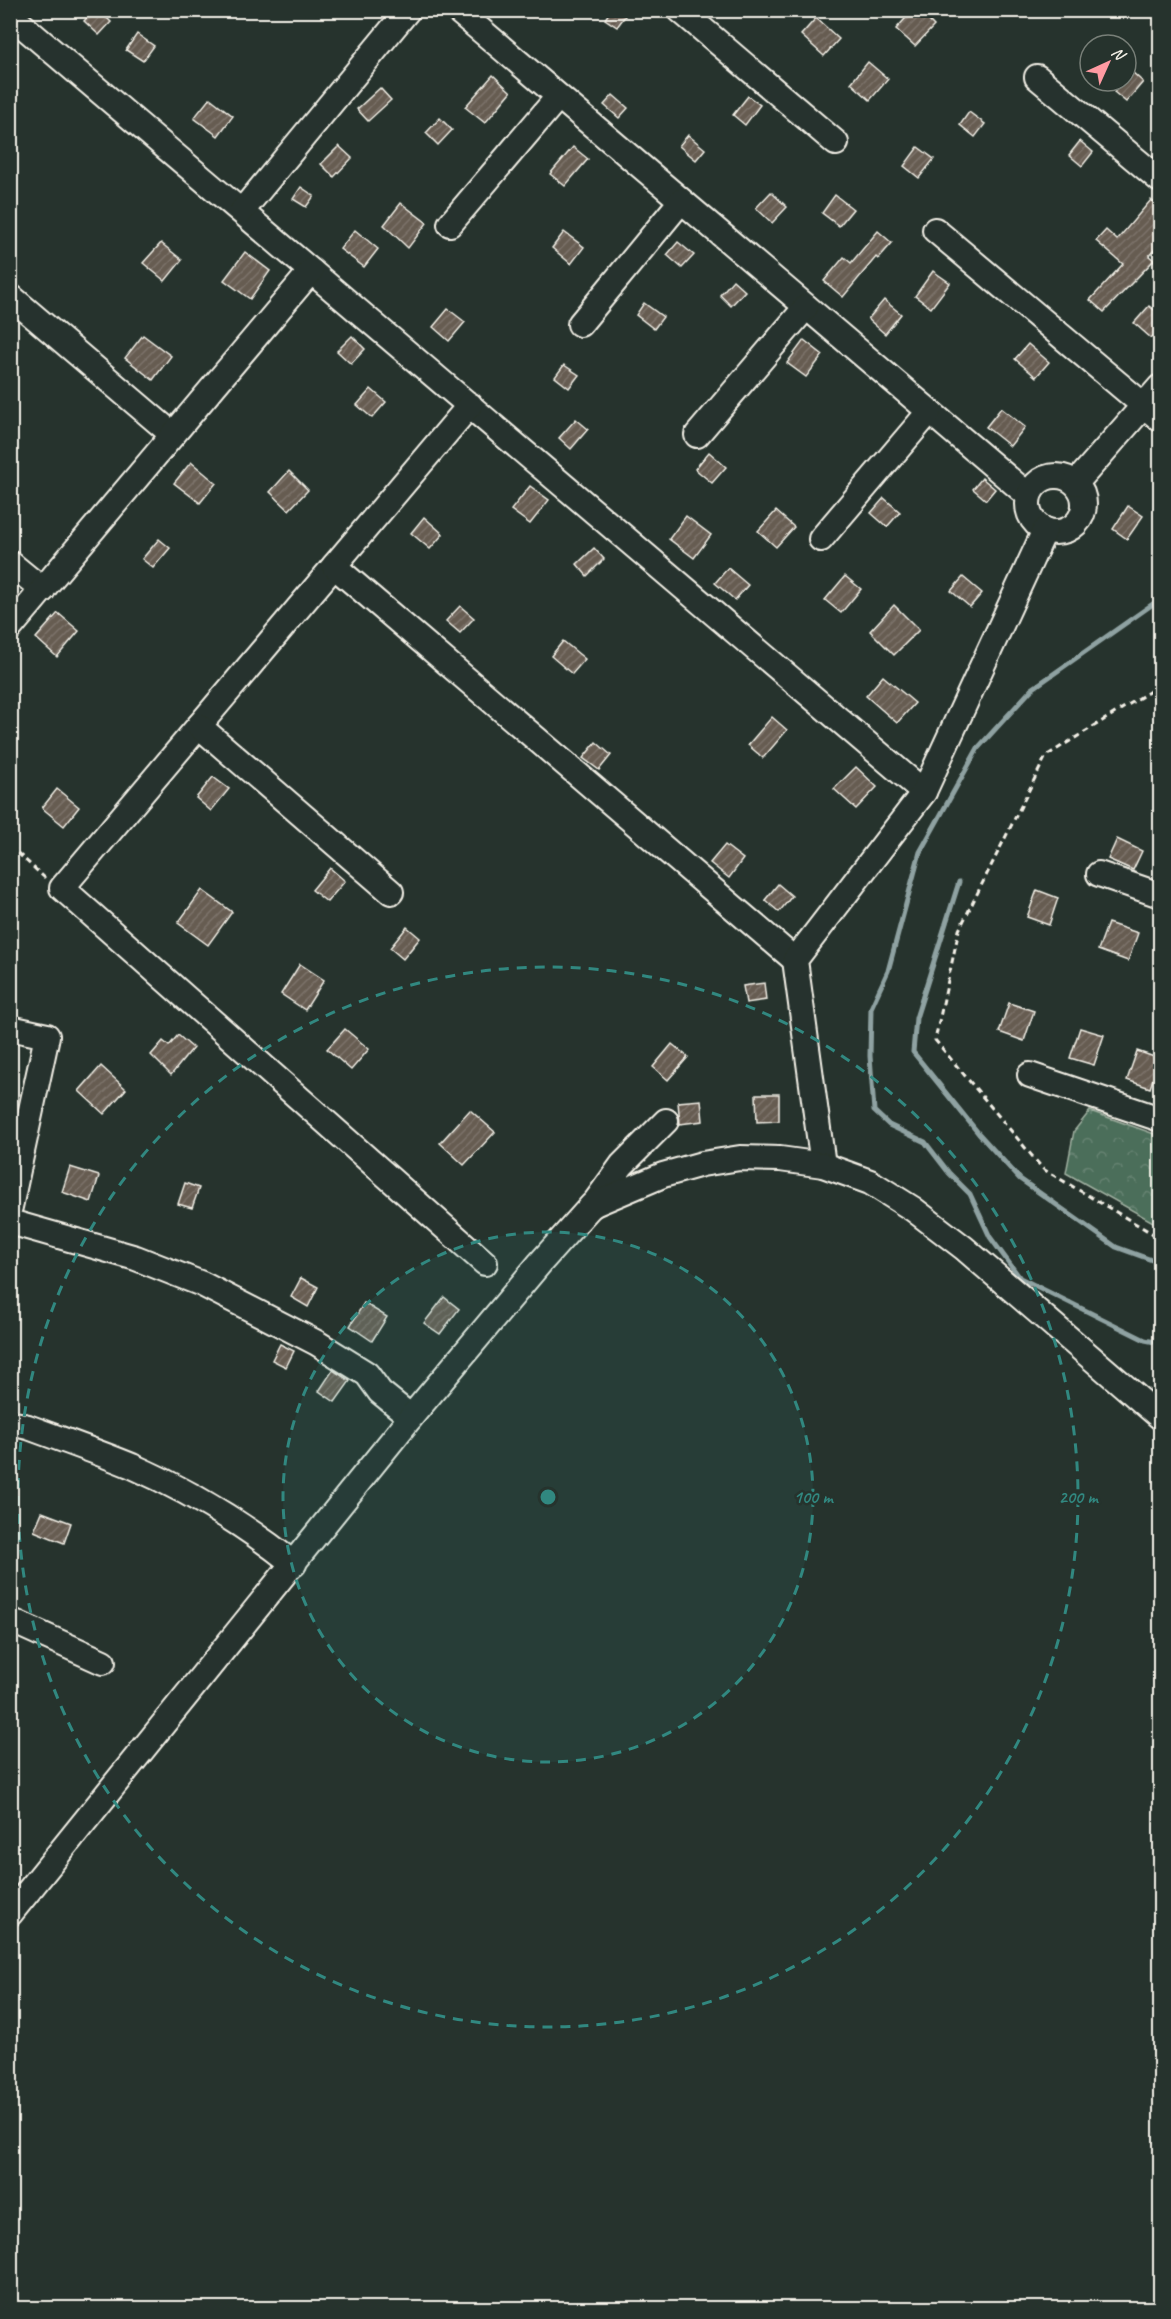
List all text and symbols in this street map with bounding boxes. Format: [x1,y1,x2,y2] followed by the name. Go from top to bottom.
[1078,33,1138,93] north arrow
[1107,43,1131,66] text: N
[794,1486,834,1508] text: 100 m
[1059,1486,1099,1508] text: 200 m
[538,1487,558,1507] centre of rings

